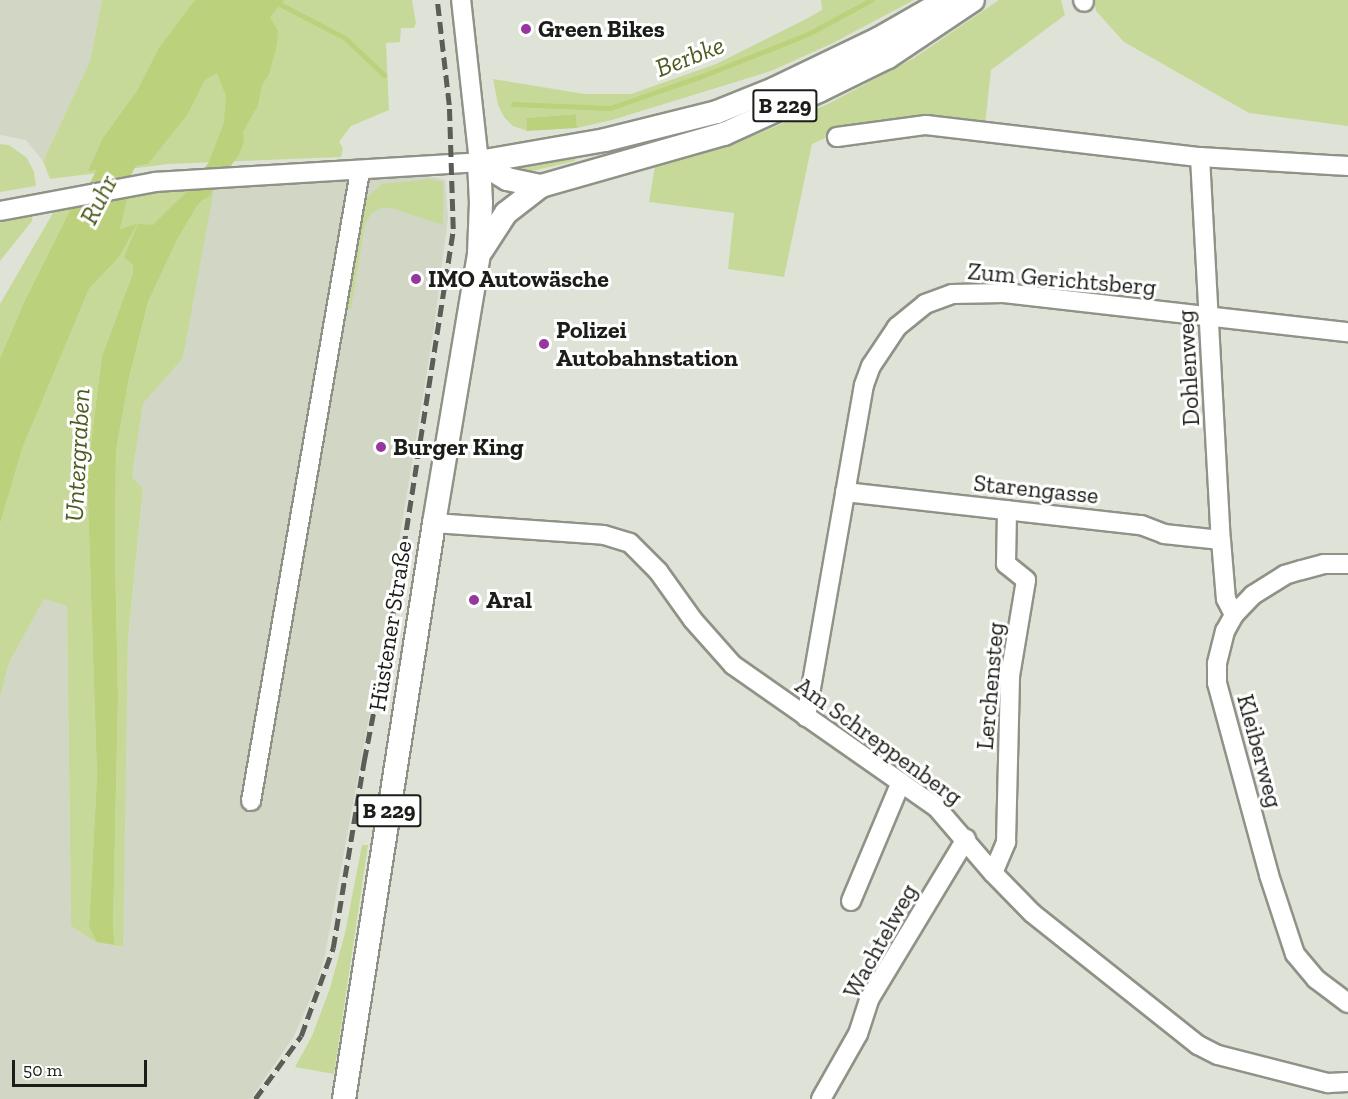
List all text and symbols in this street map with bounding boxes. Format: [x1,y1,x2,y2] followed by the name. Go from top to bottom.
[538,15,665,43] place label: Green Bikes
[519,22,533,36] marker: Green Bikes
[651,30,729,84] water label: Berbke
[752,87,818,125] road number: B 229
[73,170,125,230] water label: Ruhr
[967,256,1157,302] street label: Zum Gerichtsberg
[428,265,610,293] place label: IMO Autowäsche
[409,272,423,286] marker: IMO Autowäsche
[1171,309,1205,427] street label: Dohlenweg
[556,316,738,372] place label: Polizei Autobahnstation
[537,337,551,351] marker: Polizei Autobahnstation
[59,387,97,523] water label: Untergraben
[393,433,524,461] place label: Burger King
[374,440,388,454] marker: Burger King
[972,468,1100,510] street label: Starengasse
[362,538,418,714] street label: Hüstener Straße
[486,586,532,614] place label: Aral
[467,593,481,607] marker: Aral
[970,621,1010,751] street label: Lerchensteg
[790,671,968,811] street label: Am Schreppenberg
[1231,691,1289,811] street label: Kleiberweg
[356,792,422,830] road number: B 229
[837,879,923,1003] street label: Wachtelweg
[15,1048,150,1086] scale bar
[23,1059,62,1081] text: 50 m

